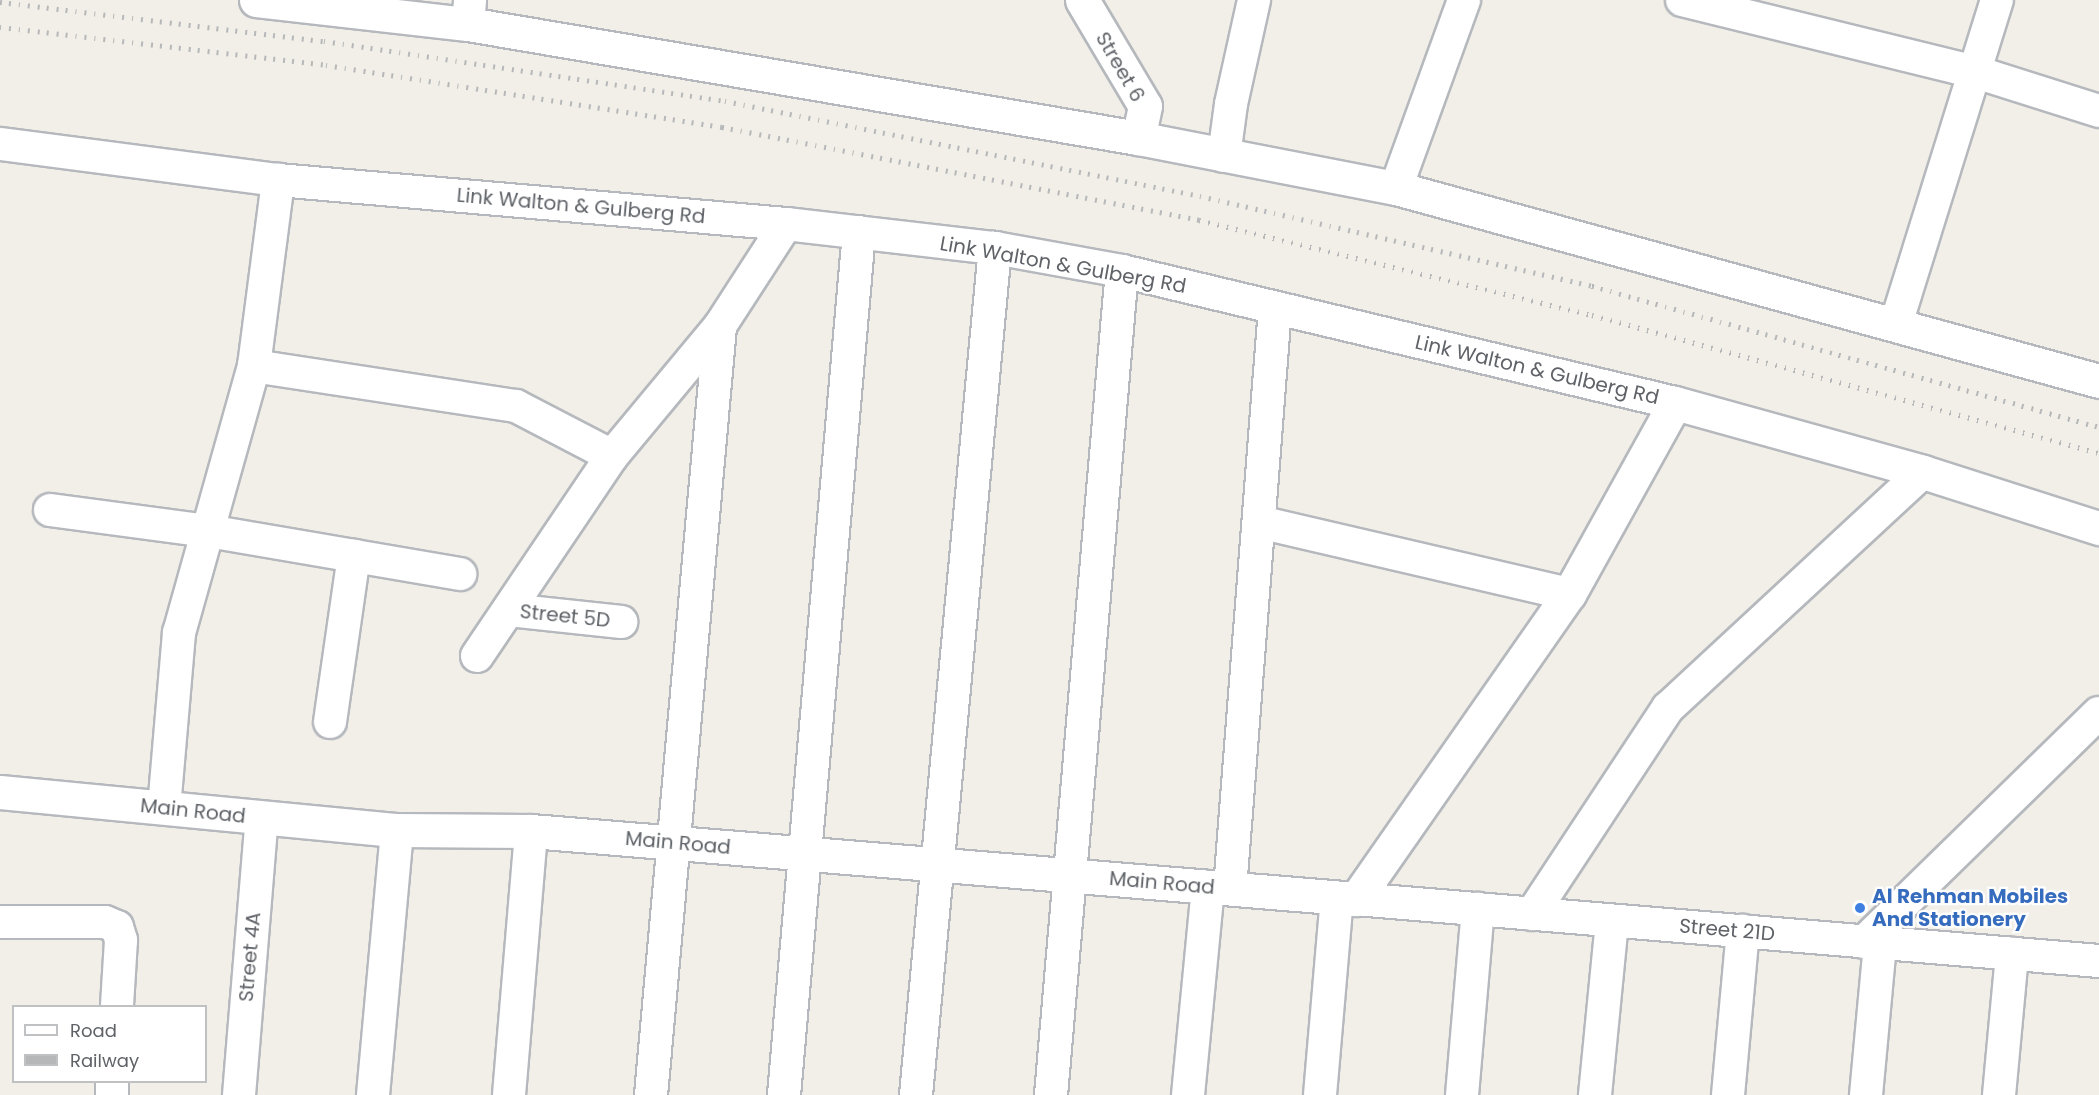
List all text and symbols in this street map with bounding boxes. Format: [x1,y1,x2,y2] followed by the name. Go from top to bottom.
[1090,28,1150,106] street label: Street 6
[456,183,706,229] street label: Link Walton & Gulberg Rd
[938,232,1188,298] street label: Link Walton & Gulberg Rd
[1413,330,1661,410] street label: Link Walton & Gulberg Rd
[519,599,611,633] street label: Street 5D
[139,794,247,828] street label: Main Road
[624,826,732,860] street label: Main Road
[1108,866,1216,900] street label: Main Road
[1872,885,2068,932] place label: Al Rehman Mobiles And Stationery
[1853,901,1867,915] marker: Al Rehman Mobiles And Stationery
[234,911,266,1003] street label: Street 4A
[1678,914,1776,946] street label: Street 21D
[12,1005,207,1083] legend
[70,1018,117,1043] text: Road
[70,1048,139,1073] text: Railway

